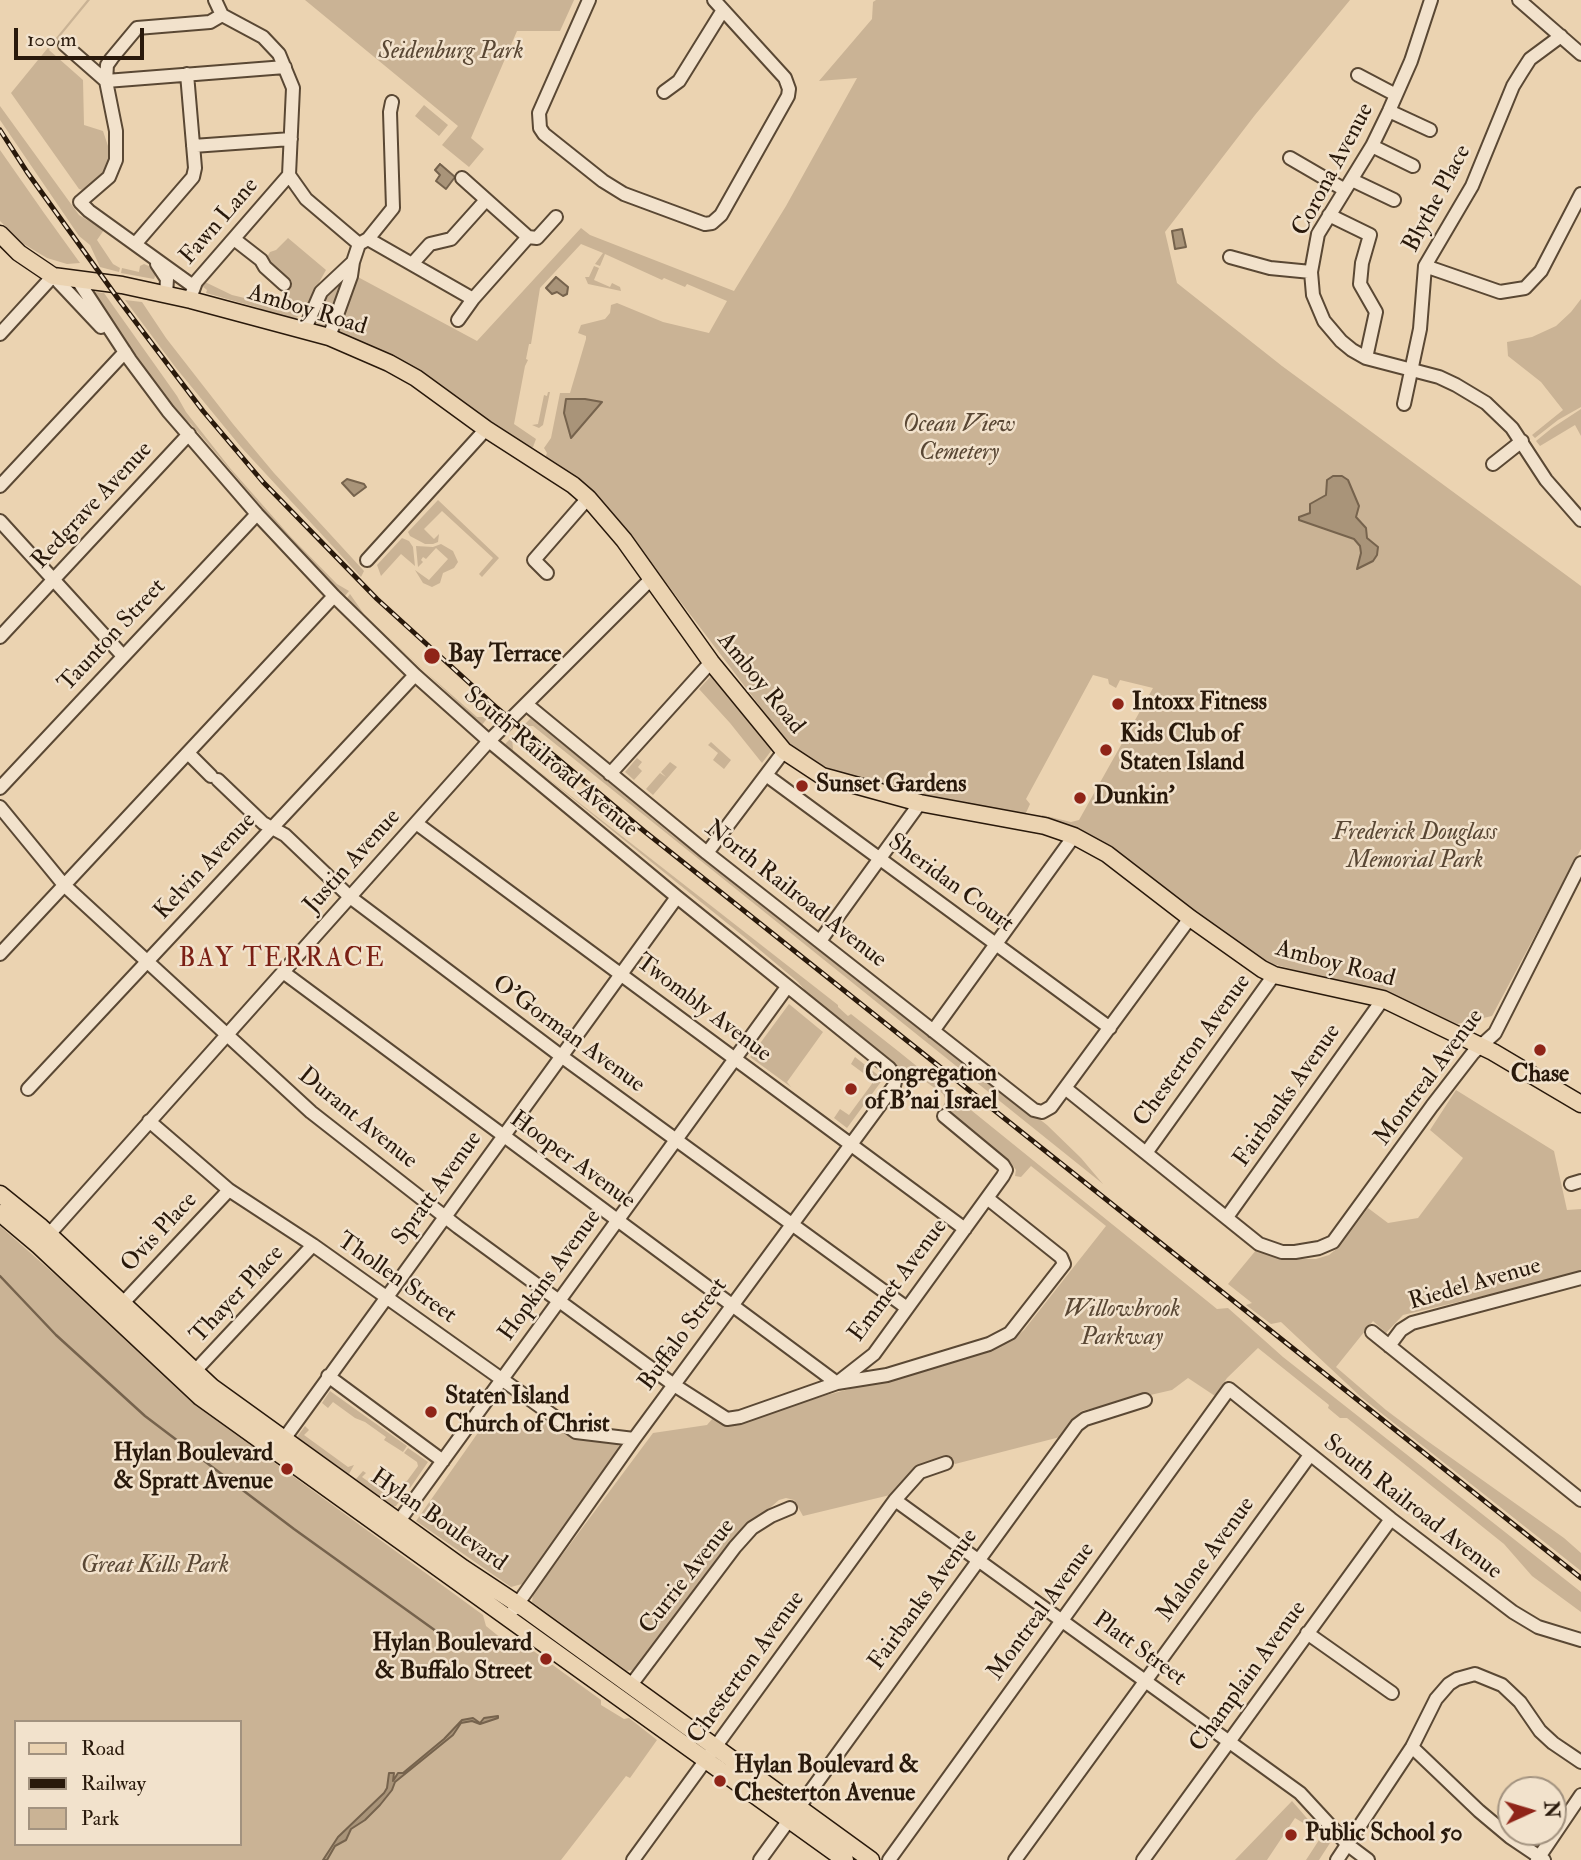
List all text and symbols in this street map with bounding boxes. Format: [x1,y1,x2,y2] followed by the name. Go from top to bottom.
[18,14,147,58] scale bar
[27,26,77,53] text: 100 m
[378,39,524,67] park label: Seidenburg Park
[1287,99,1381,241] street label: Corona Avenue
[1398,140,1478,258] street label: Blythe Place
[174,173,266,271] street label: Fawn Lane
[244,279,370,343] street label: Amboy Road
[903,412,1015,468] park label: Ocean View Cemetery
[27,436,159,576] street label: Redgrave Avenue
[53,573,173,699] street label: Taunton Street
[710,627,810,741] street label: Amboy Road
[448,642,561,670] place label: Bay Terrace
[422,646,442,666] marker: Bay Terrace
[457,682,643,844] street label: South Railroad Avenue
[1132,690,1267,718] place label: Intoxx Fitness
[1110,696,1126,712] marker: Intoxx Fitness
[1120,722,1244,778] place label: Kids Club of Staten Island
[1098,742,1114,758] marker: Kids Club of Staten Island
[816,772,966,800] place label: Sunset Gardens
[794,778,810,794] marker: Sunset Gardens
[1094,784,1175,812] place label: Dunkin'
[1072,790,1088,806] marker: Dunkin'
[298,804,408,920] street label: Justin Avenue
[149,807,263,927] street label: Kelvin Avenue
[698,815,892,975] street label: North Railroad Avenue
[1333,820,1497,876] park label: Frederick Douglass Memorial Park
[881,829,1019,939] street label: Sheridan Court
[1272,935,1398,995] street label: Amboy Road
[180,944,384,976] district label: BAY TERRACE
[629,949,777,1069] street label: Twombly Avenue
[1128,969,1258,1133] street label: Chesterton Avenue
[486,970,650,1100] street label: O'Gorman Avenue
[1369,1004,1491,1152] street label: Montreal Avenue
[1228,1019,1348,1173] street label: Fairbanks Avenue
[1532,1042,1548,1058] marker: Chase
[865,1061,997,1117] place label: Congregation of B'nai Israel
[291,1062,423,1176] street label: Durant Avenue
[1511,1062,1569,1090] place label: Chase
[843,1081,859,1097] marker: Congregation of B'nai Israel
[504,1106,640,1216] street label: Hooper Avenue
[387,1126,489,1252] street label: Spratt Avenue
[116,1187,204,1279] street label: Ovis Place
[494,1204,608,1348] street label: Hopkins Avenue
[843,1214,955,1348] street label: Emmet Avenue
[331,1227,461,1331] street label: Thollen Street
[185,1240,291,1350] street label: Thayer Place
[1406,1252,1544,1318] street label: Riedel Avenue
[633,1273,735,1397] street label: Buffalo Street
[1063,1297,1181,1353] park label: Willowbrook Parkway
[445,1384,609,1440] place label: Staten Island Church of Christ
[423,1404,439,1420] marker: Staten Island Church of Christ
[1317,1429,1507,1587] street label: South Railroad Avenue
[113,1441,273,1497] place label: Hylan Boulevard & Spratt Avenue
[279,1461,295,1477] marker: Hylan Boulevard & Spratt Avenue
[364,1463,512,1579] street label: Hylan Boulevard
[1152,1492,1262,1628] street label: Malone Avenue
[634,1514,742,1640] street label: Currie Avenue
[863,1524,985,1676] street label: Fairbanks Avenue
[982,1537,1102,1687] street label: Montreal Avenue
[81,1553,229,1581] park label: Great Kills Park
[682,1586,812,1750] street label: Chesterton Avenue
[1184,1596,1314,1758] street label: Champlain Avenue
[1087,1606,1191,1694] street label: Platt Street
[372,1631,532,1687] place label: Hylan Boulevard & Buffalo Street
[538,1651,554,1667] marker: Hylan Boulevard & Buffalo Street
[14,1720,242,1846] legend
[81,1735,125,1762] text: Road
[734,1753,919,1809] place label: Hylan Boulevard & Chesterton Avenue
[81,1770,146,1797] text: Railway
[712,1773,728,1789] marker: Hylan Boulevard & Chesterton Avenue
[1497,1776,1567,1846] north arrow
[1538,1800,1564,1819] text: N
[81,1805,119,1832] text: Park
[1305,1821,1463,1849] place label: Public School 50
[1283,1827,1299,1843] marker: Public School 50

